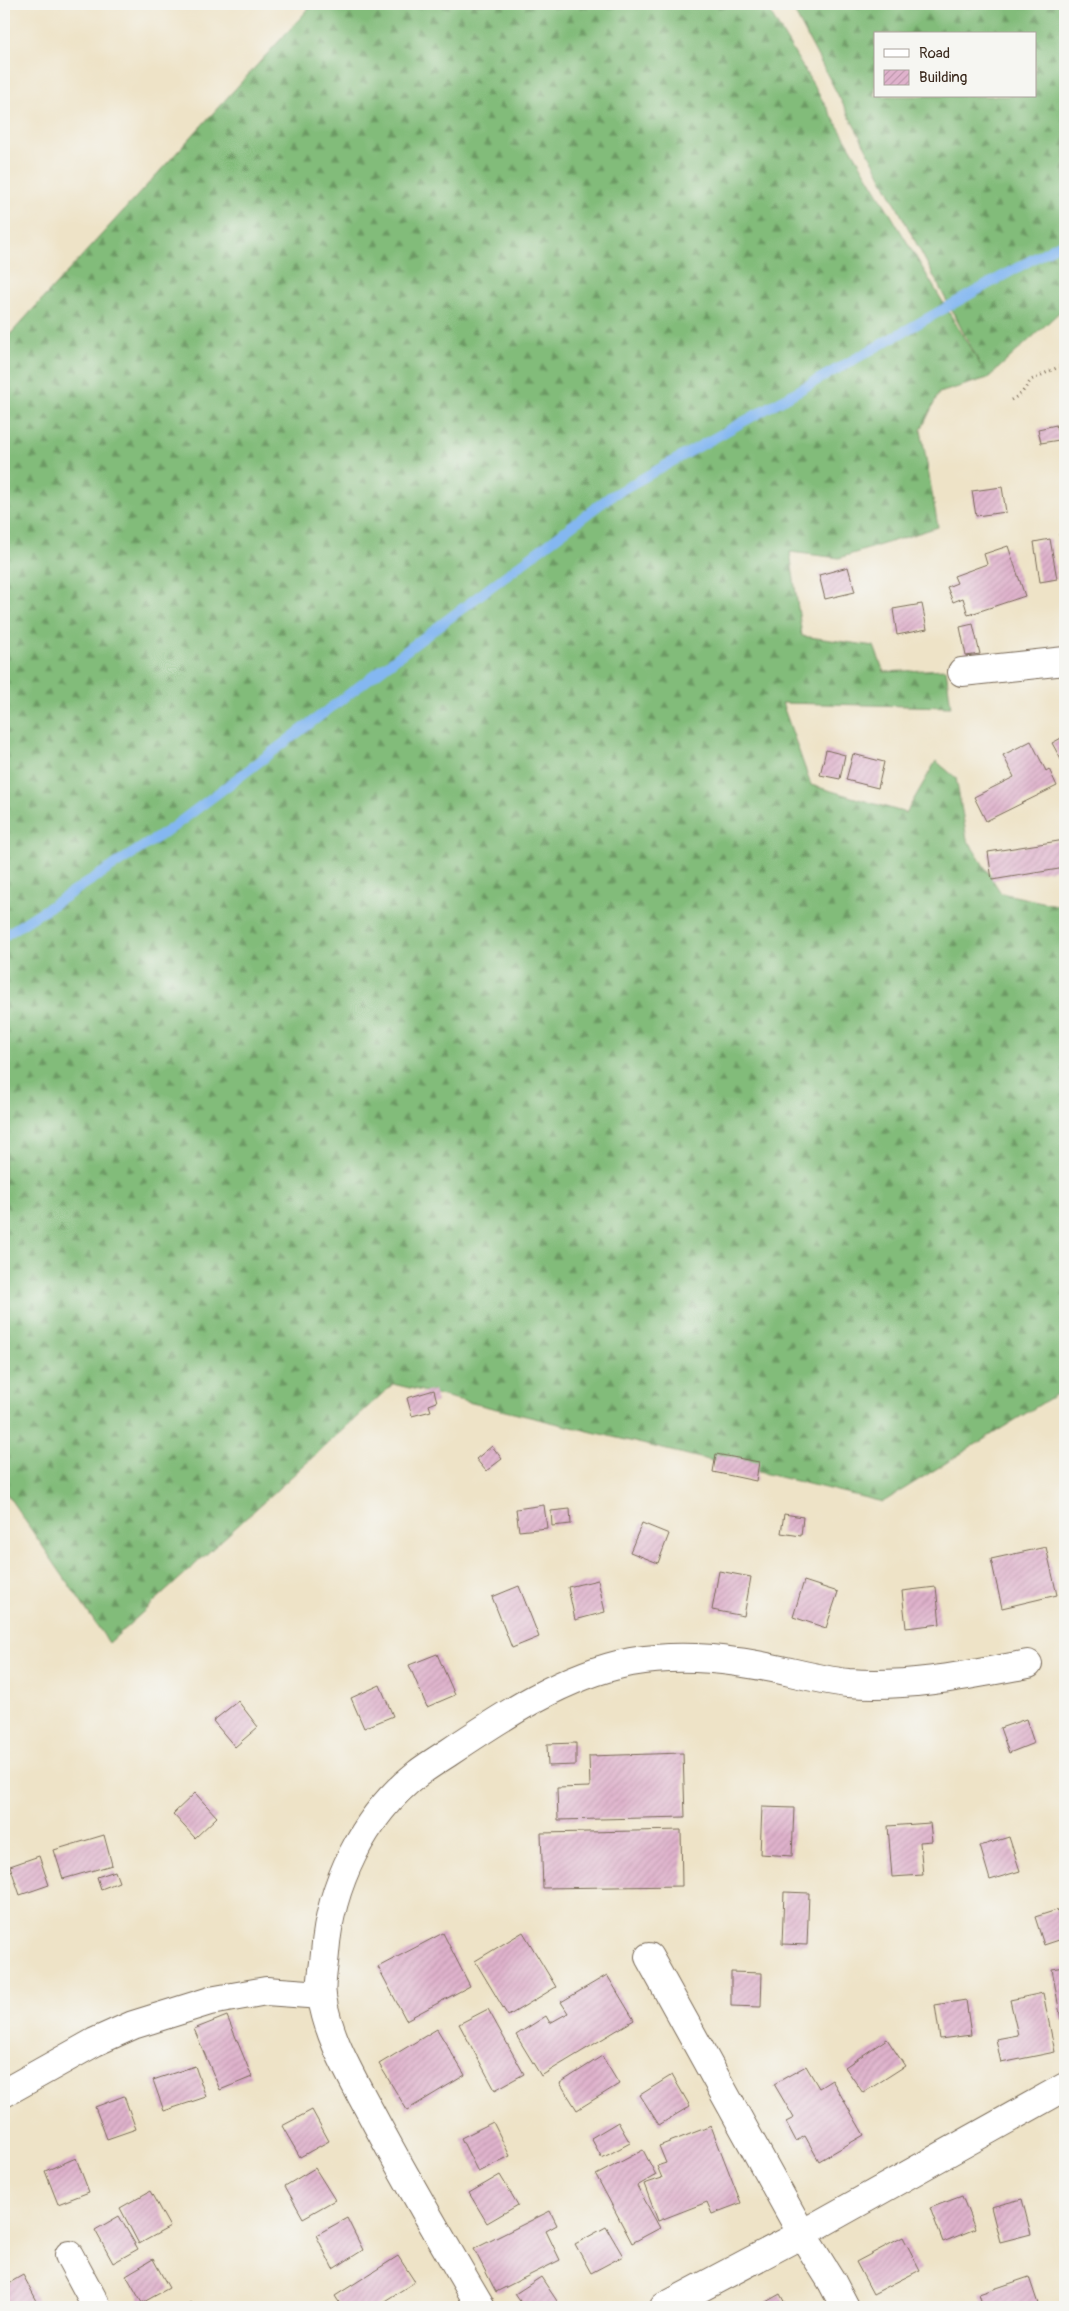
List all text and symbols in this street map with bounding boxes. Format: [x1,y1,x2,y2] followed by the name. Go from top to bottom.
[874,32,1036,98] legend
[919,44,950,63] text: Road
[919,68,967,87] text: Building

